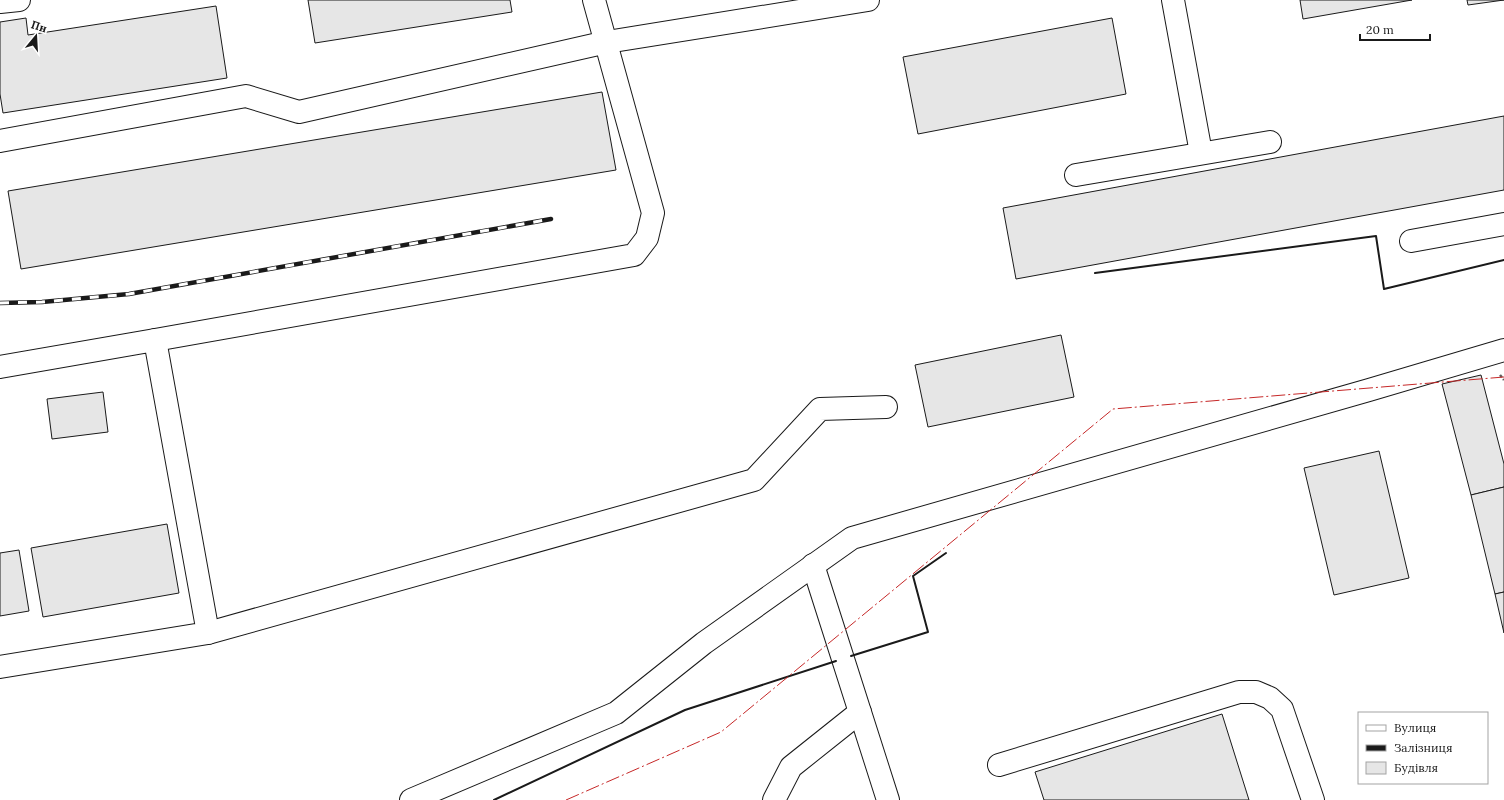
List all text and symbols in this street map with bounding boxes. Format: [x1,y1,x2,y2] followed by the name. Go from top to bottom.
[16,16,56,56] north arrow
[1360,16,1430,42] scale bar
[29,17,49,36] text: Пн
[1366,22,1394,37] text: 20 m
[1358,712,1488,784] legend
[1394,720,1436,735] text: Вулиця
[1394,740,1452,755] text: Залізниця
[1394,760,1438,775] text: Будівля

